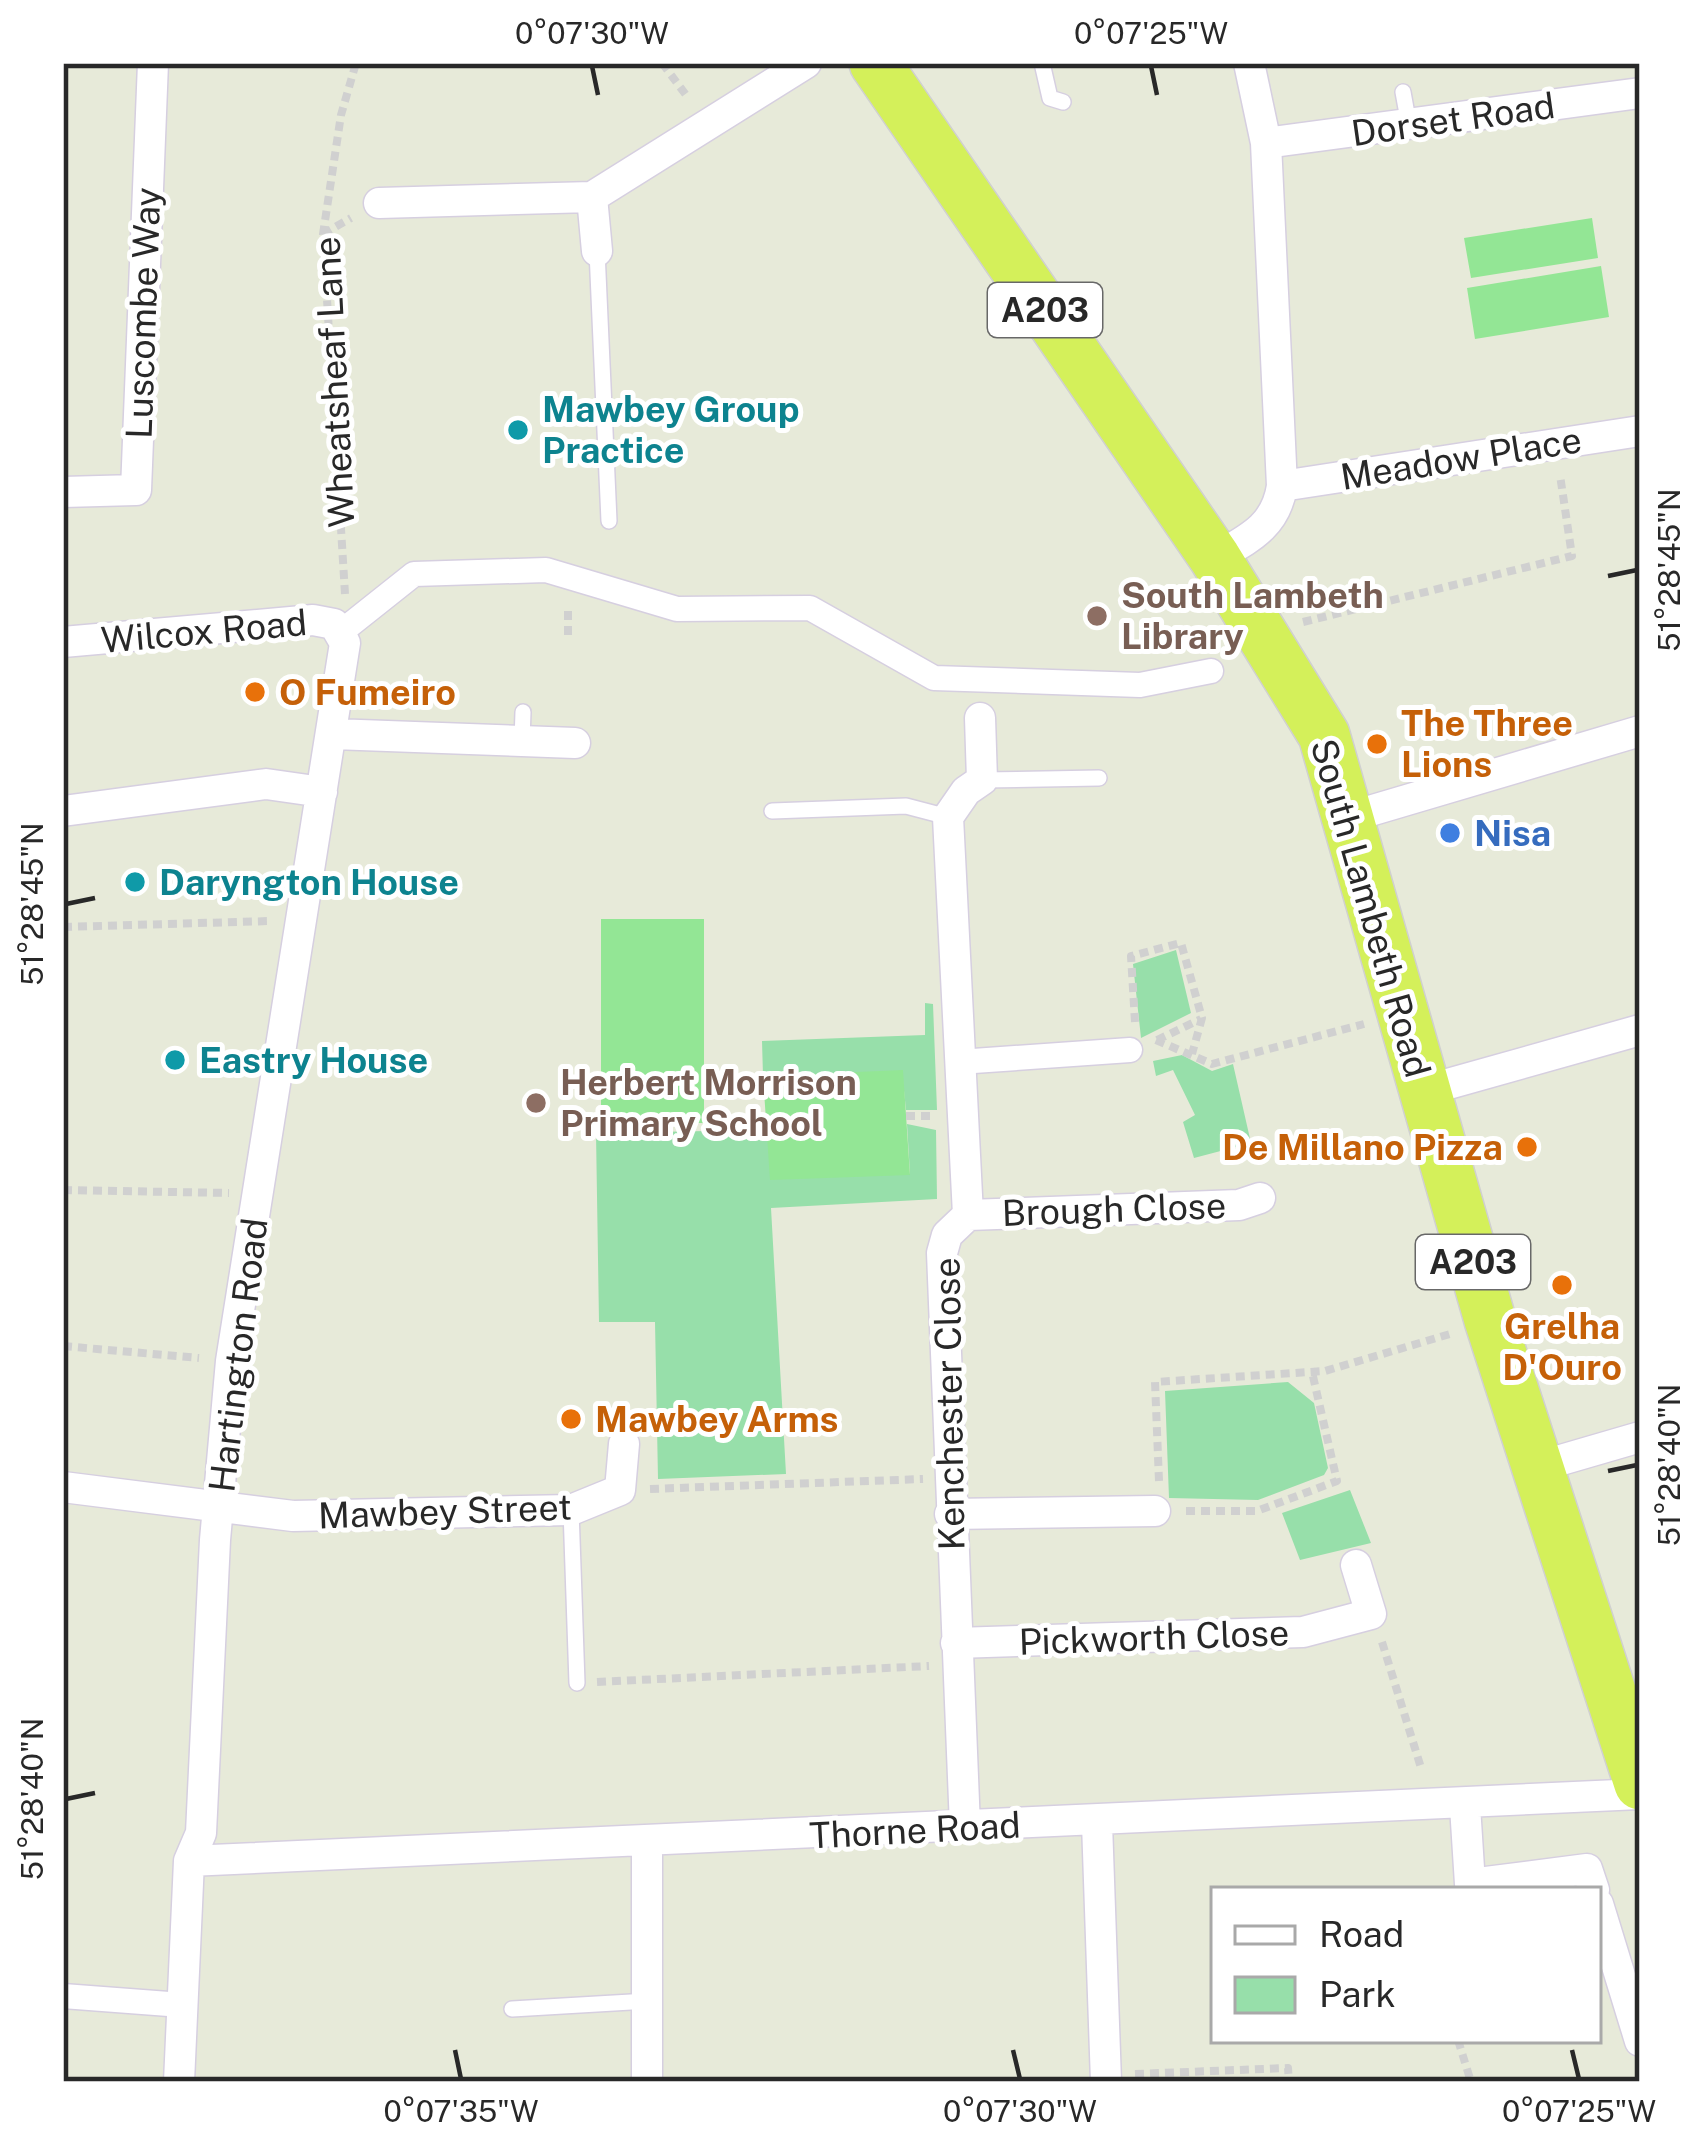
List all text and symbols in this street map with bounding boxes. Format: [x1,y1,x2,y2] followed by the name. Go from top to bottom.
[515,15,669,51] text: 0°07'30"W
[1074,15,1228,51] text: 0°07'25"W
[1349,84,1557,154] street label: Dorset Road
[118,186,168,440] street label: Luscombe Way
[305,236,363,528] street label: Wheatsheaf Lane
[988,283,1102,337] road number: A203
[542,388,799,471] place label: Mawbey Group Practice
[505,417,531,443] marker: Mawbey Group Practice
[1338,418,1584,498] street label: Meadow Place
[1651,488,1687,652] text: 51°28'45"N
[1121,574,1384,657] place label: South Lambeth Library
[99,601,309,661] street label: Wilcox Road
[1084,603,1110,629] marker: South Lambeth Library
[279,671,456,713] place label: O Fumeiro
[242,679,268,705] marker: O Fumeiro
[1401,702,1573,785] place label: The Three Lions
[1364,731,1390,757] marker: The Three Lions
[1303,734,1439,1082] street label: South Lambeth Road
[1474,812,1551,854] place label: Nisa
[1437,820,1463,846] marker: Nisa
[14,822,50,986] text: 51°28'45"N
[159,861,459,903] place label: Daryngton House
[122,869,148,895] marker: Daryngton House
[199,1039,428,1081] place label: Eastry House
[162,1047,188,1073] marker: Eastry House
[560,1061,857,1144] place label: Herbert Morrison Primary School
[523,1090,549,1116] marker: Herbert Morrison Primary School
[1222,1126,1503,1168] place label: De Millano Pizza
[1514,1134,1540,1160] marker: De Millano Pizza
[1001,1184,1227,1234] street label: Brough Close
[200,1215,276,1495] street label: Hartington Road
[1416,1235,1530,1289] road number: A203
[925,1257,973,1551] street label: Kenchester Close
[1549,1272,1575,1298] marker: Grelha D'Ouro
[1502,1305,1622,1388] place label: Grelha D'Ouro
[1651,1384,1687,1546] text: 51°28'40"N
[595,1398,838,1440] place label: Mawbey Arms
[558,1406,584,1432] marker: Mawbey Arms
[317,1486,573,1536] street label: Mawbey Street
[1018,1611,1290,1663] street label: Pickworth Close
[14,1718,50,1880] text: 51°28'40"N
[808,1803,1022,1857] street label: Thorne Road
[1211,1887,1601,2043] legend
[1319,1913,1404,1955] text: Road
[1319,1973,1396,2015] text: Park
[383,2093,539,2129] text: 0°07'35"W
[943,2093,1097,2129] text: 0°07'30"W
[1502,2093,1656,2129] text: 0°07'25"W

